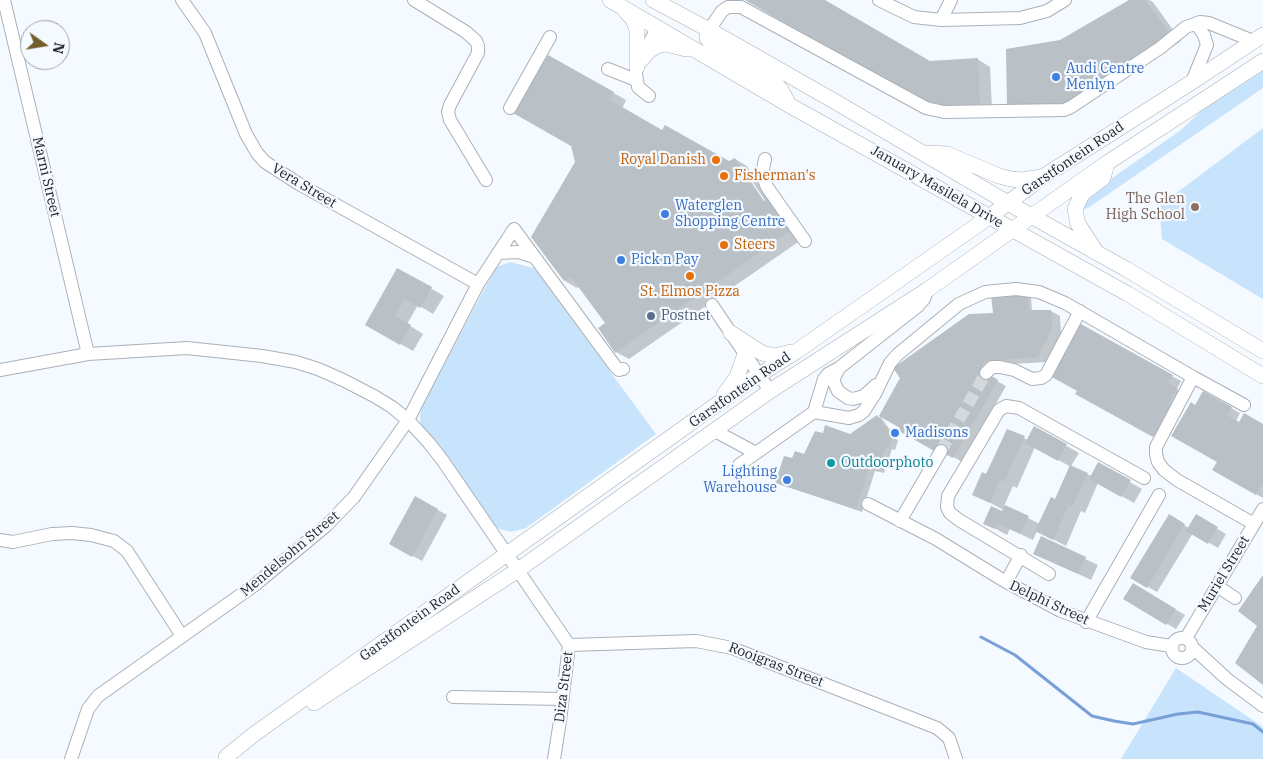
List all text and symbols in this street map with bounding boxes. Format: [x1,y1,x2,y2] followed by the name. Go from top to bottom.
[20,20,70,70] north arrow
[49,41,69,56] text: N
[1066,61,1144,94] place label: Audi Centre Menlyn
[1050,71,1062,83] marker: Audi Centre Menlyn
[1019,119,1127,199] street label: Garstfontein Road
[29,135,63,219] street label: Marni Street
[868,142,1006,232] street label: January Masilela Drive
[620,152,706,168] place label: Royal Danish
[710,154,722,166] marker: Royal Danish
[269,160,339,212] street label: Vera Street
[734,168,816,184] place label: Fisherman's
[718,170,730,182] marker: Fisherman's
[1106,191,1185,223] place label: The Glen High School
[675,198,785,230] place label: Waterglen Shopping Centre
[1189,201,1201,213] marker: The Glen High School
[659,208,671,220] marker: Waterglen Shopping Centre
[734,237,775,253] place label: Steers
[718,239,730,251] marker: Steers
[631,252,699,268] place label: Pick n Pay
[615,254,627,266] marker: Pick n Pay
[684,270,696,282] marker: St. Elmos Pizza
[640,284,740,300] place label: St. Elmos Pizza
[661,308,710,324] place label: Postnet
[645,310,657,322] marker: Postnet
[686,349,794,431] street label: Garstfontein Road
[905,425,968,441] place label: Madisons
[889,427,901,439] marker: Madisons
[841,455,933,471] place label: Outdoorphoto
[825,457,837,469] marker: Outdoorphoto
[703,464,777,497] place label: Lighting Warehouse
[781,474,793,486] marker: Lighting Warehouse
[237,508,343,600] street label: Mendelsohn Street
[1195,533,1253,615] street label: Muriel Street
[1007,577,1091,629] street label: Delphi Street
[357,581,463,665] street label: Garstfontein Road
[726,639,826,691] street label: Rooigras Street
[551,650,577,724] street label: Diza Street

